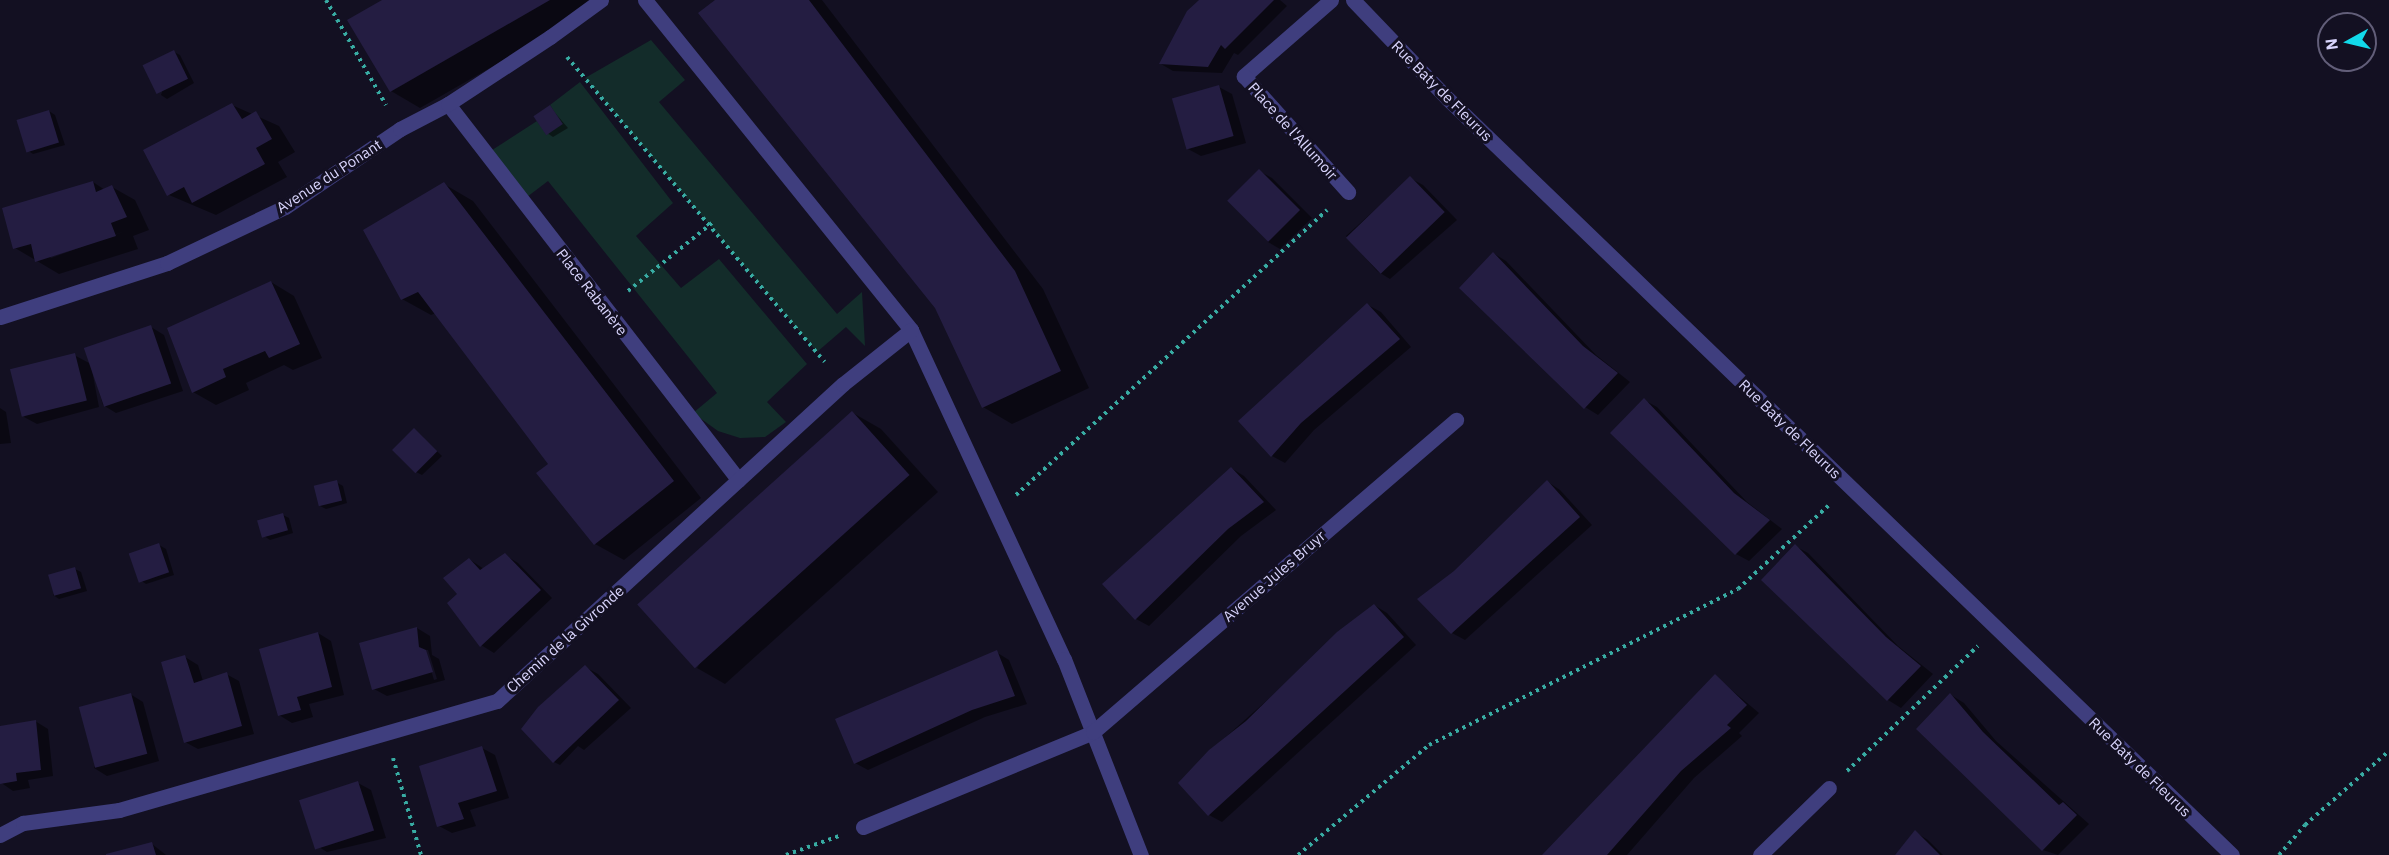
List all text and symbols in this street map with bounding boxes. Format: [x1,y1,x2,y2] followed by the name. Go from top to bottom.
[2317,12,2377,72] north arrow
[1388,37,1496,145] street label: Rue Baty de Fleurus
[2320,37,2342,51] text: N
[1245,79,1341,183] street label: Place de l'Allumoir
[273,135,385,217] street label: Avenue du Ponant
[553,245,631,339] street label: Place Rabanère
[1735,376,1845,482] street label: Rue Baty de Fleurus
[1219,527,1329,625] street label: Avenue Jules Bruyr
[503,581,627,697] street label: Chemin de la Givronde
[2085,714,2195,820] street label: Rue Baty de Fleurus

